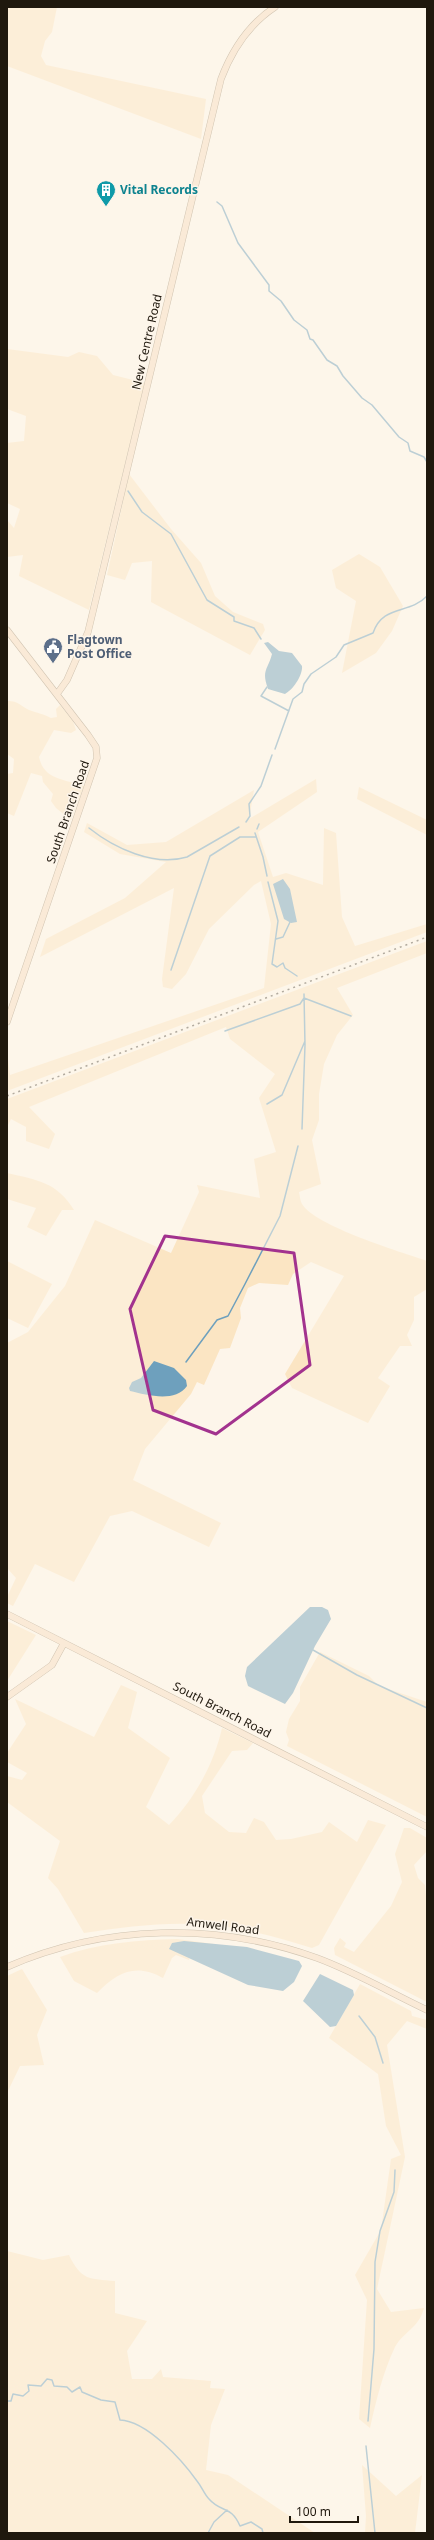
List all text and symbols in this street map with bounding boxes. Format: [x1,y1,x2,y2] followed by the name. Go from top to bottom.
[95,179,117,207] building icon: Vital Records
[120,181,198,198] place label: Vital Records
[127,292,166,391] street label: New Centre Road
[67,631,132,662] place label: Flagtown Post Office
[42,636,64,664] public building icon: Flagtown Post Office
[42,758,93,866] street label: South Branch Road
[170,1677,274,1742] street label: South Branch Road
[186,1913,260,1938] street label: Amwell Road
[290,2498,358,2524] scale bar
[296,2503,331,2520] text: 100 m

